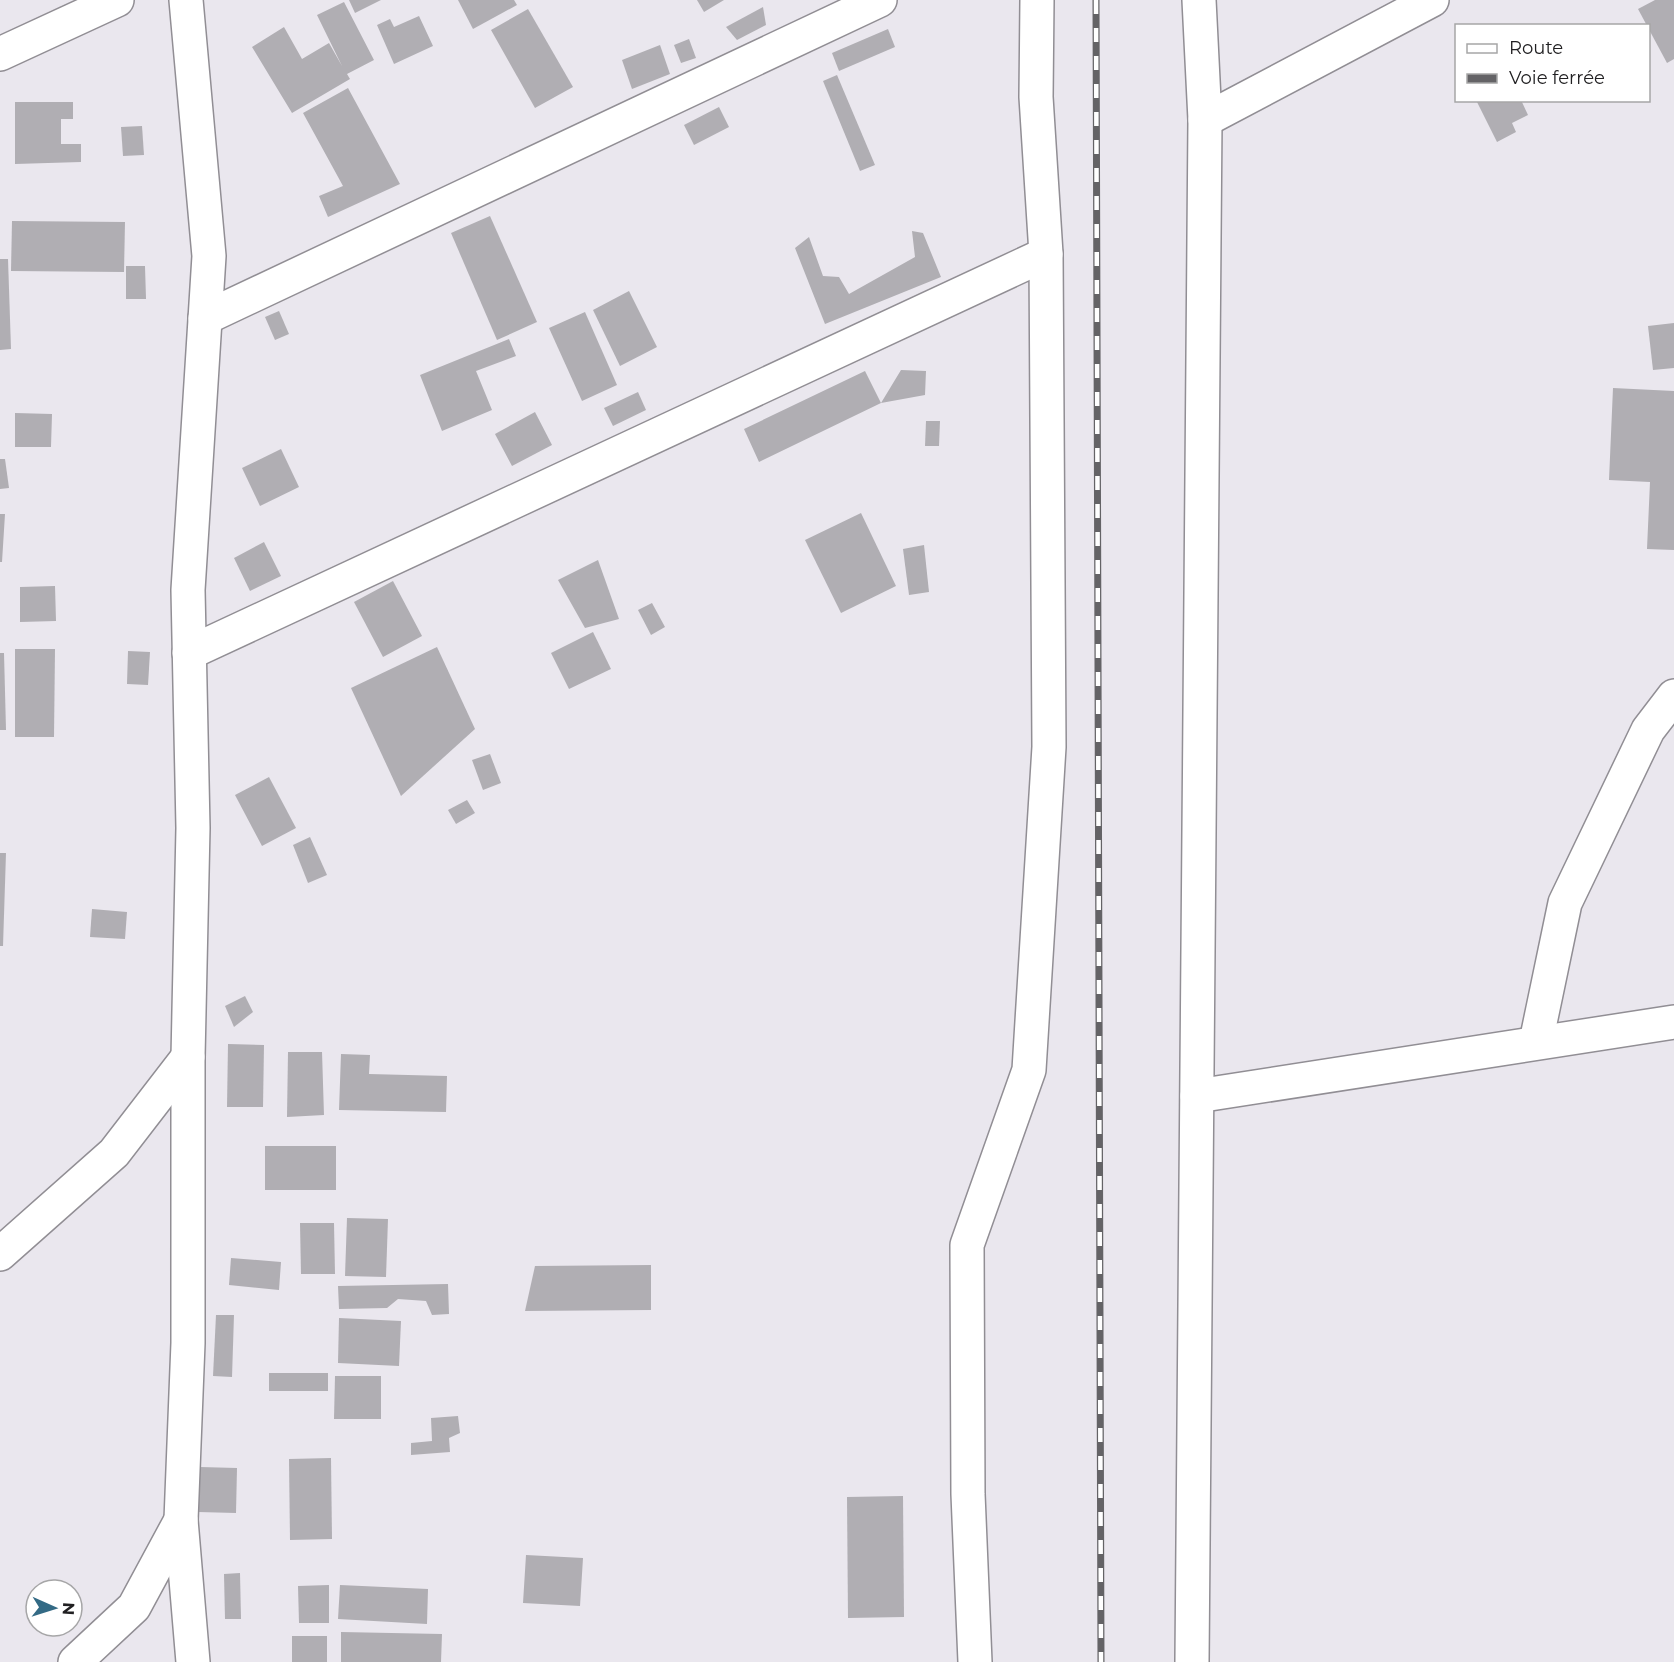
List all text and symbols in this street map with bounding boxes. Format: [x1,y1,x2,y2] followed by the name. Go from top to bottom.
[1455,24,1650,102] legend
[1509,37,1563,59] text: Route
[1509,67,1605,89] text: Voie ferrée
[24,1578,84,1638] north arrow
[59,1602,78,1616] text: N

